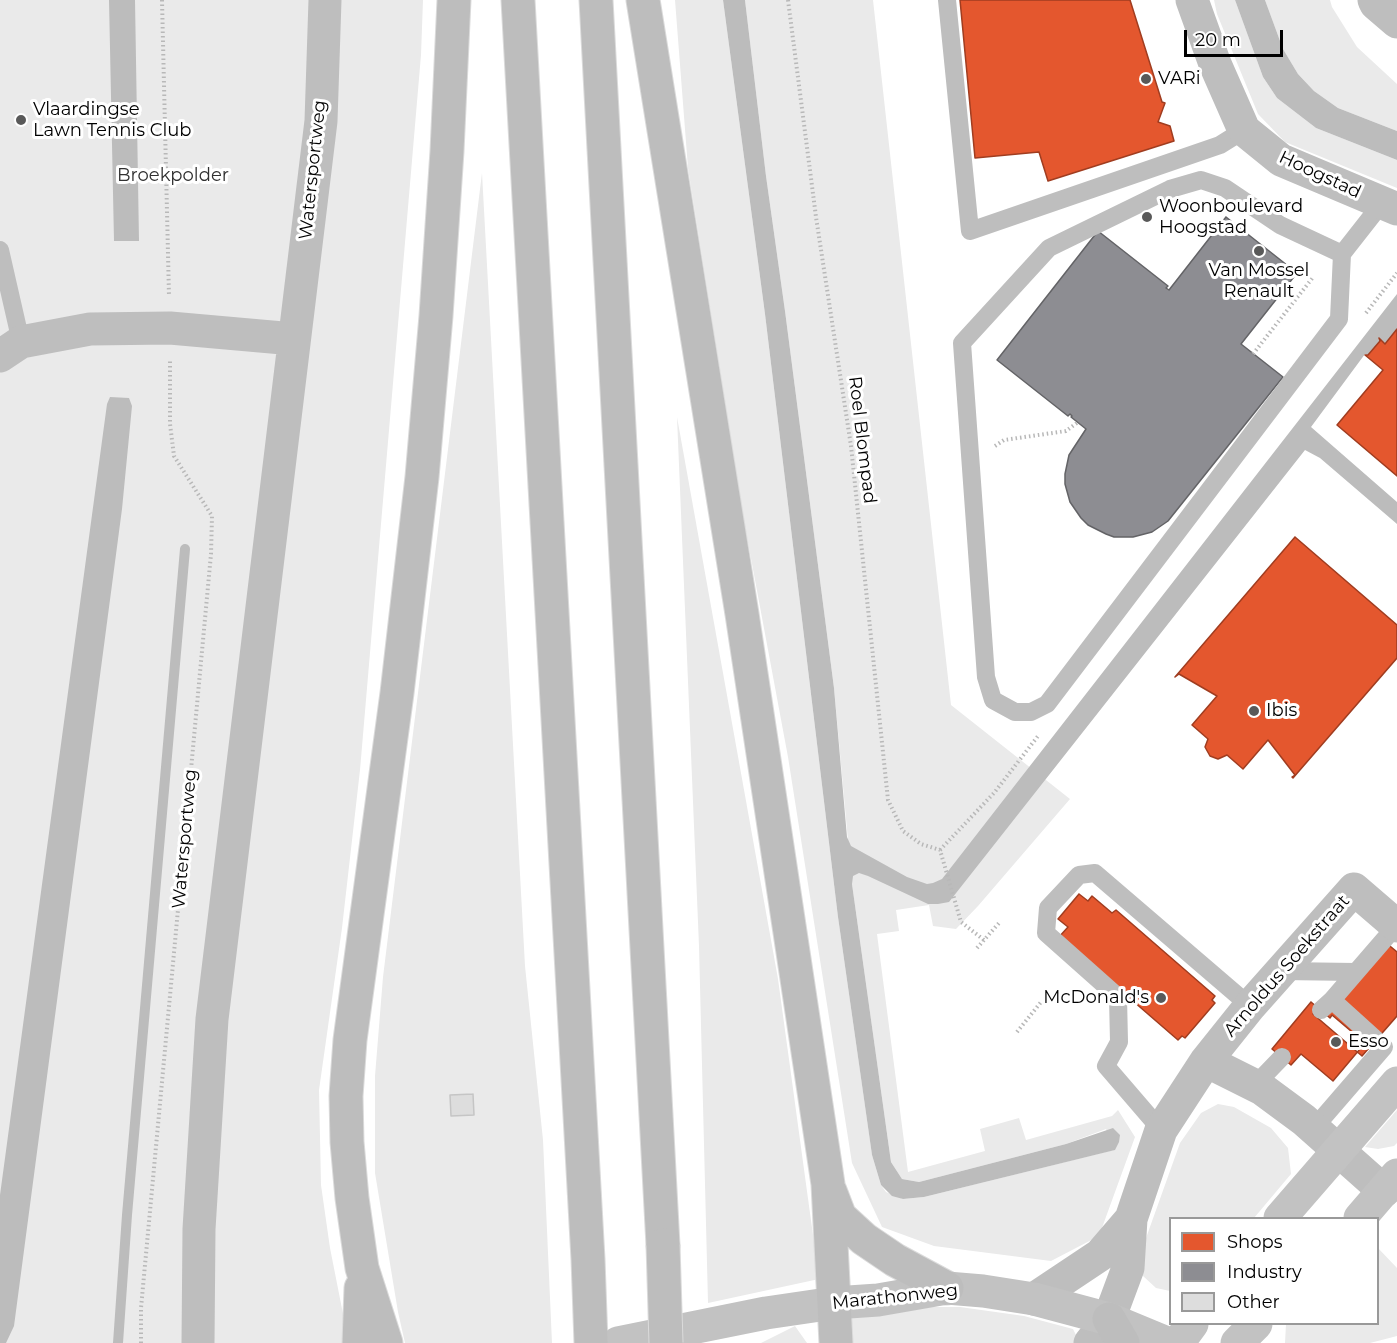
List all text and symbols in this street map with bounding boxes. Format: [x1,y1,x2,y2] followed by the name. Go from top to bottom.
[1187,18,1286,56] scale bar
[1195,29,1241,51] text: 20 m
[1158,68,1201,90] place label: VARi
[1139,72,1153,86] marker: VARi
[33,99,192,142] place label: Vlaardingse Lawn Tennis Club
[295,99,331,241] street label: Watersportweg
[14,113,28,127] marker: Vlaardingse Lawn Tennis Club
[1276,147,1364,203] street label: Hoogstad
[117,165,229,187] park label: Broekpolder
[1159,196,1303,238] place label: Woonboulevard Hoogstad
[1140,210,1154,224] marker: Woonboulevard Hoogstad
[1252,244,1266,258] marker: Van Mossel Renault
[1209,260,1309,302] place label: Van Mossel Renault
[843,375,881,505] street label: Roel Blompad
[1266,700,1297,722] place label: Ibis
[1247,704,1261,718] marker: Ibis
[168,768,202,910] street label: Watersportweg
[1220,891,1354,1041] street label: Arnoldus Soekstraat
[1043,987,1149,1009] place label: McDonald's
[1154,991,1168,1005] marker: McDonald's
[1348,1031,1389,1053] place label: Esso
[1329,1035,1343,1049] marker: Esso
[1169,1217,1379,1325] legend
[1227,1231,1283,1253] text: Shops
[1227,1261,1302,1283] text: Industry
[831,1280,959,1314] street label: Marathonweg
[1227,1291,1280,1313] text: Other

